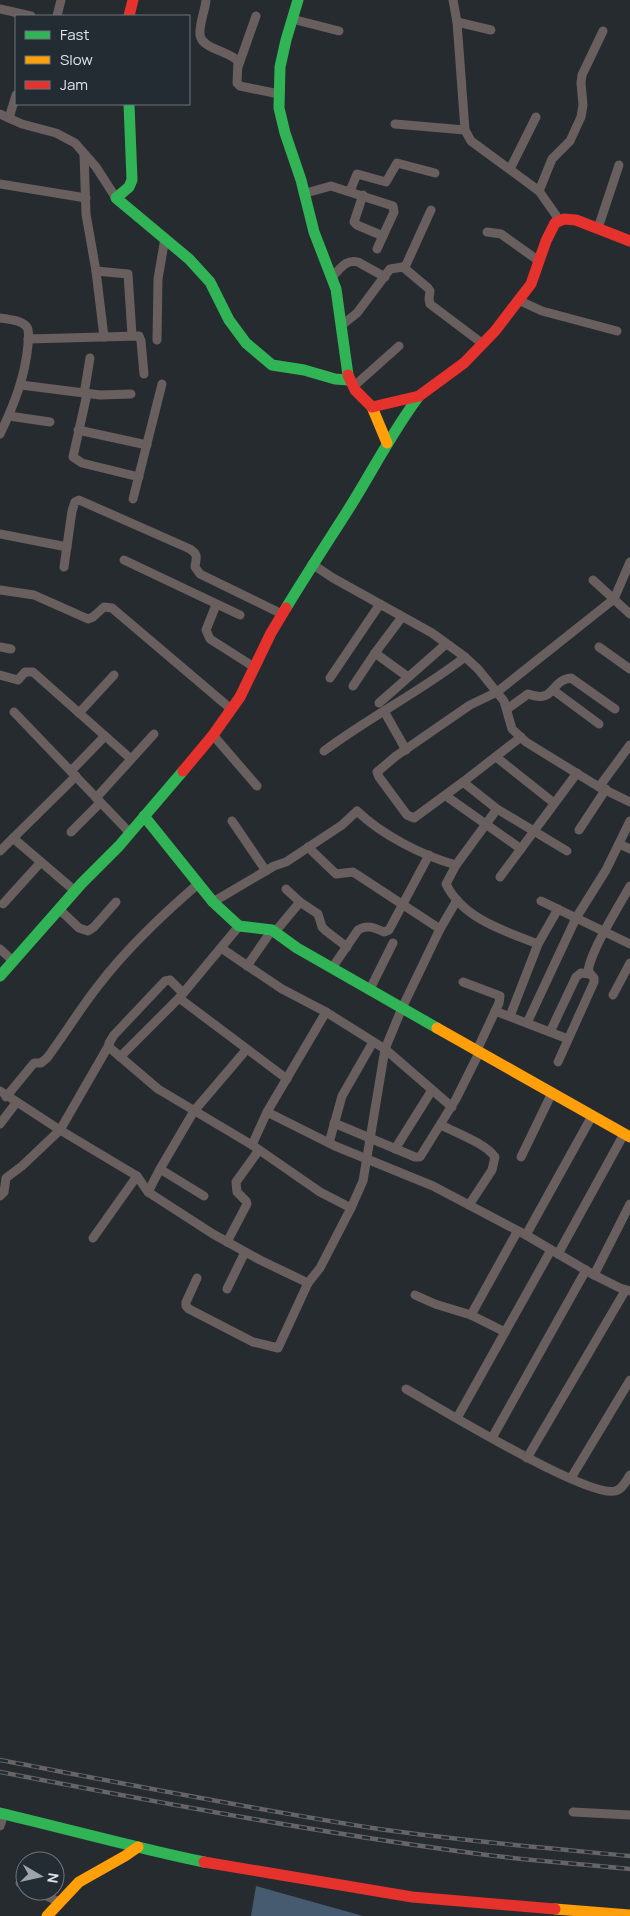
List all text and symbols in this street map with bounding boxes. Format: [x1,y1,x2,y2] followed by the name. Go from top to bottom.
[15,15,190,105] legend
[60,24,89,45] text: Fast
[60,49,93,70] text: Slow
[60,74,88,95] text: Jam
[15,1851,65,1901] north arrow
[43,1872,64,1885] text: N

